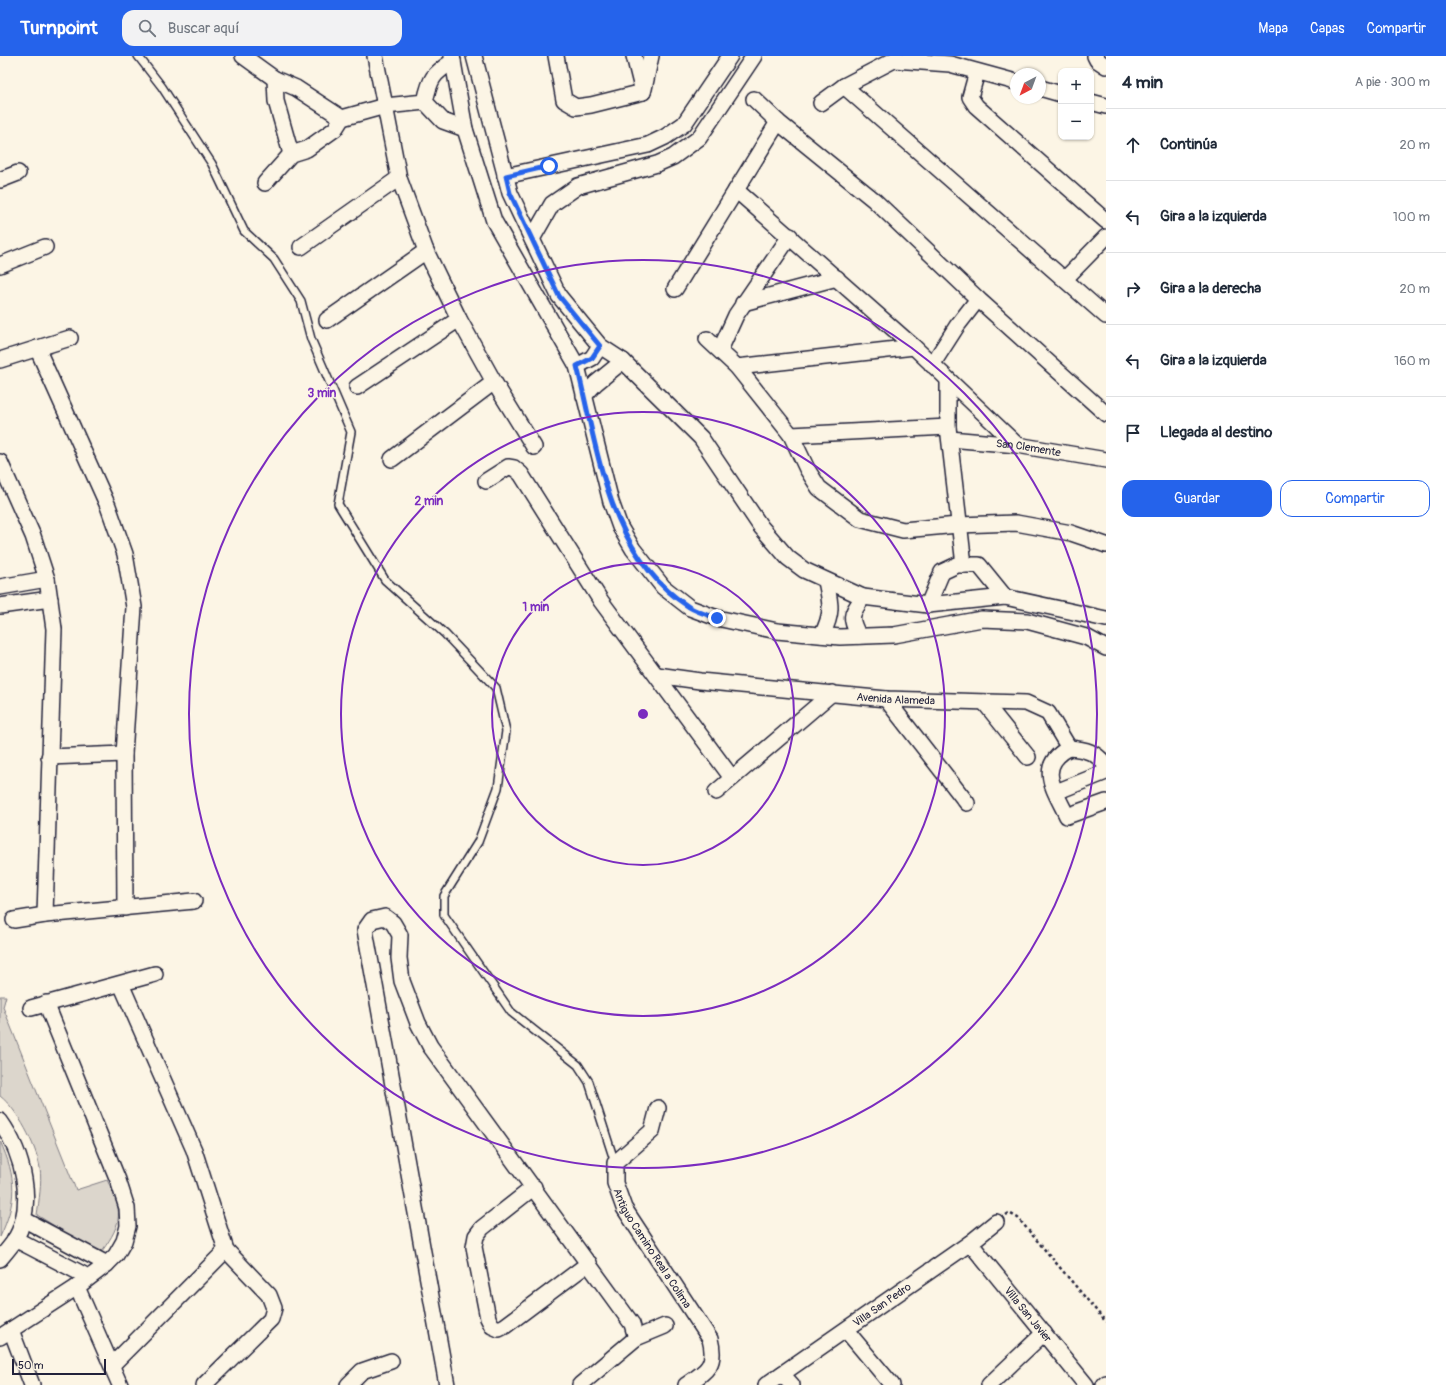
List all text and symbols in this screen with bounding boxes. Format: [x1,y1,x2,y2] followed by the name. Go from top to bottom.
[122,10,402,46] search box
[20,16,98,40] text: Turnpoint
[136,17,158,39] icon: search
[168,19,239,38] text: Buscar aquí
[1258,20,1288,37] text: Mapa
[1310,20,1345,37] text: Capas
[1367,20,1426,37] text: Compartir
[1010,68,1046,104] north arrow
[1058,68,1094,140] map controls
[1058,68,1094,104] button: +
[1122,72,1163,93] text: 4 min
[1355,74,1430,90] text: A pie · 300 m
[1058,104,1094,140] button: −
[1122,134,1144,156] icon: ahead
[1160,135,1217,154] text: Continúa
[1399,137,1430,153] text: 20 m
[540,157,558,175] route start
[1122,206,1144,228] icon: left
[1160,207,1267,226] text: Gira a la izquierda
[1393,209,1430,225] text: 100 m
[1122,278,1144,300] icon: right
[1160,279,1261,298] text: Gira a la derecha
[1399,281,1430,297] text: 20 m
[1122,350,1144,372] icon: left
[1160,351,1267,370] text: Gira a la izquierda
[1394,353,1430,369] text: 160 m
[308,386,337,401] text: 3 min
[1122,422,1144,444] icon: arrive
[1160,423,1272,442] text: Llegada al destino
[995,437,1062,459] street label: San Clemente
[1122,480,1272,517] button: Guardar
[1280,480,1430,517] button: Compartir
[415,494,444,509] text: 2 min
[523,600,550,615] text: 1 min
[708,609,726,627] route end
[856,690,935,707] street label: Avenida Alameda
[636,707,650,721] centre of rings
[610,1187,694,1311] street label: Antiguo Camino Real a Colima
[851,1280,914,1330] street label: Villa San Pedro
[1001,1284,1054,1345] street label: Villa San Javier
[12,1357,106,1376] scale bar
[18,1359,44,1372] text: 50 m

